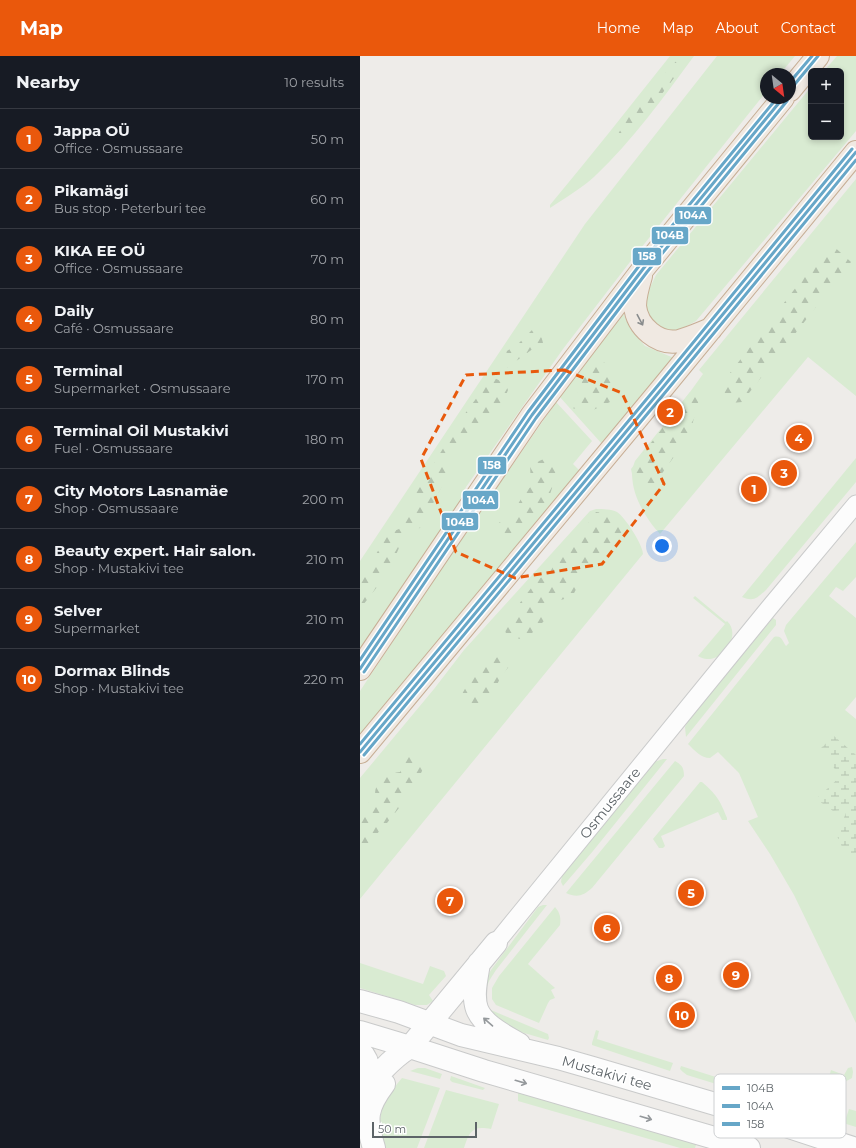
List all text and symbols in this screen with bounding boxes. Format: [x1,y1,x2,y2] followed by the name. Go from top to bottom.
[20,17,63,40] text: Map
[597,19,640,37] text: Home
[662,19,693,37] text: Map
[715,19,759,37] text: About
[781,19,836,37] text: Contact
[760,68,796,104] north arrow
[808,68,844,140] map controls
[808,68,844,104] button: +
[16,72,80,92] text: Nearby
[284,74,344,90] text: 10 results
[808,104,844,140] button: −
[54,121,130,140] text: Jappa OÜ
[26,131,32,147] text: 1
[311,131,344,147] text: 50 m
[54,140,183,156] text: Office · Osmussaare
[54,181,129,200] text: Pikamägi
[25,191,33,207] text: 2
[310,191,344,207] text: 60 m
[54,200,206,216] text: Bus stop · Peterburi tee
[674,206,712,225] line badge: 104A
[679,208,707,222] text: 104A
[651,226,689,245] line badge: 104B
[656,228,684,242] text: 104B
[54,241,145,260] text: KIKA EE OÜ
[632,247,662,266] line badge: 158
[638,249,656,263] text: 158
[25,251,33,267] text: 3
[311,251,344,267] text: 70 m
[54,260,183,276] text: Office · Osmussaare
[54,301,94,320] text: Daily
[25,311,33,327] text: 4
[310,311,344,327] text: 80 m
[637,314,644,326] one-way arrow
[54,320,174,336] text: Café · Osmussaare
[54,361,123,380] text: Terminal
[25,371,33,387] text: 5
[306,371,344,387] text: 170 m
[54,380,231,396] text: Supermarket · Osmussaare
[657,397,683,427] pin: 2
[54,421,229,440] text: Terminal Oil Mustakivi
[786,423,812,453] pin: 4
[25,431,33,447] text: 6
[305,431,344,447] text: 180 m
[54,440,173,456] text: Fuel · Osmussaare
[477,456,507,475] line badge: 158
[483,458,501,472] text: 158
[771,458,797,488] pin: 3
[741,474,767,504] pin: 1
[54,481,228,500] text: City Motors Lasnamäe
[462,490,499,510] line badge: 104A
[25,491,33,507] text: 7
[302,491,344,507] text: 200 m
[467,493,495,507] text: 104A
[54,500,179,516] text: Shop · Osmussaare
[441,512,479,531] line badge: 104B
[446,515,474,529] text: 104B
[652,536,672,556] your location
[54,541,256,560] text: Beauty expert. Hair salon.
[25,551,33,567] text: 8
[306,551,344,567] text: 210 m
[54,560,184,576] text: Shop · Mustakivi tee
[54,601,102,620] text: Selver
[25,611,33,627] text: 9
[306,611,344,627] text: 210 m
[54,620,140,636] text: Supermarket
[54,661,170,680] text: Dormax Blinds
[22,671,36,687] text: 10
[303,671,344,687] text: 220 m
[54,680,184,696] text: Shop · Mustakivi tee
[576,764,644,842] street label: Osmussaare
[678,878,704,908] pin: 5
[437,886,463,916] pin: 7
[594,913,620,943] pin: 6
[723,960,749,990] pin: 9
[656,963,682,993] pin: 8
[669,1000,695,1030] pin: 10
[483,1018,493,1027] one-way arrow
[560,1052,654,1094] street label: Mustakivi tee
[714,1074,846,1138] legend
[514,1079,527,1086] one-way arrow
[747,1081,774,1095] text: 104B
[747,1099,774,1113] text: 104A
[639,1115,652,1122] one-way arrow
[747,1117,764,1131] text: 158
[372,1120,477,1139] scale bar
[378,1122,406,1136] text: 50 m

